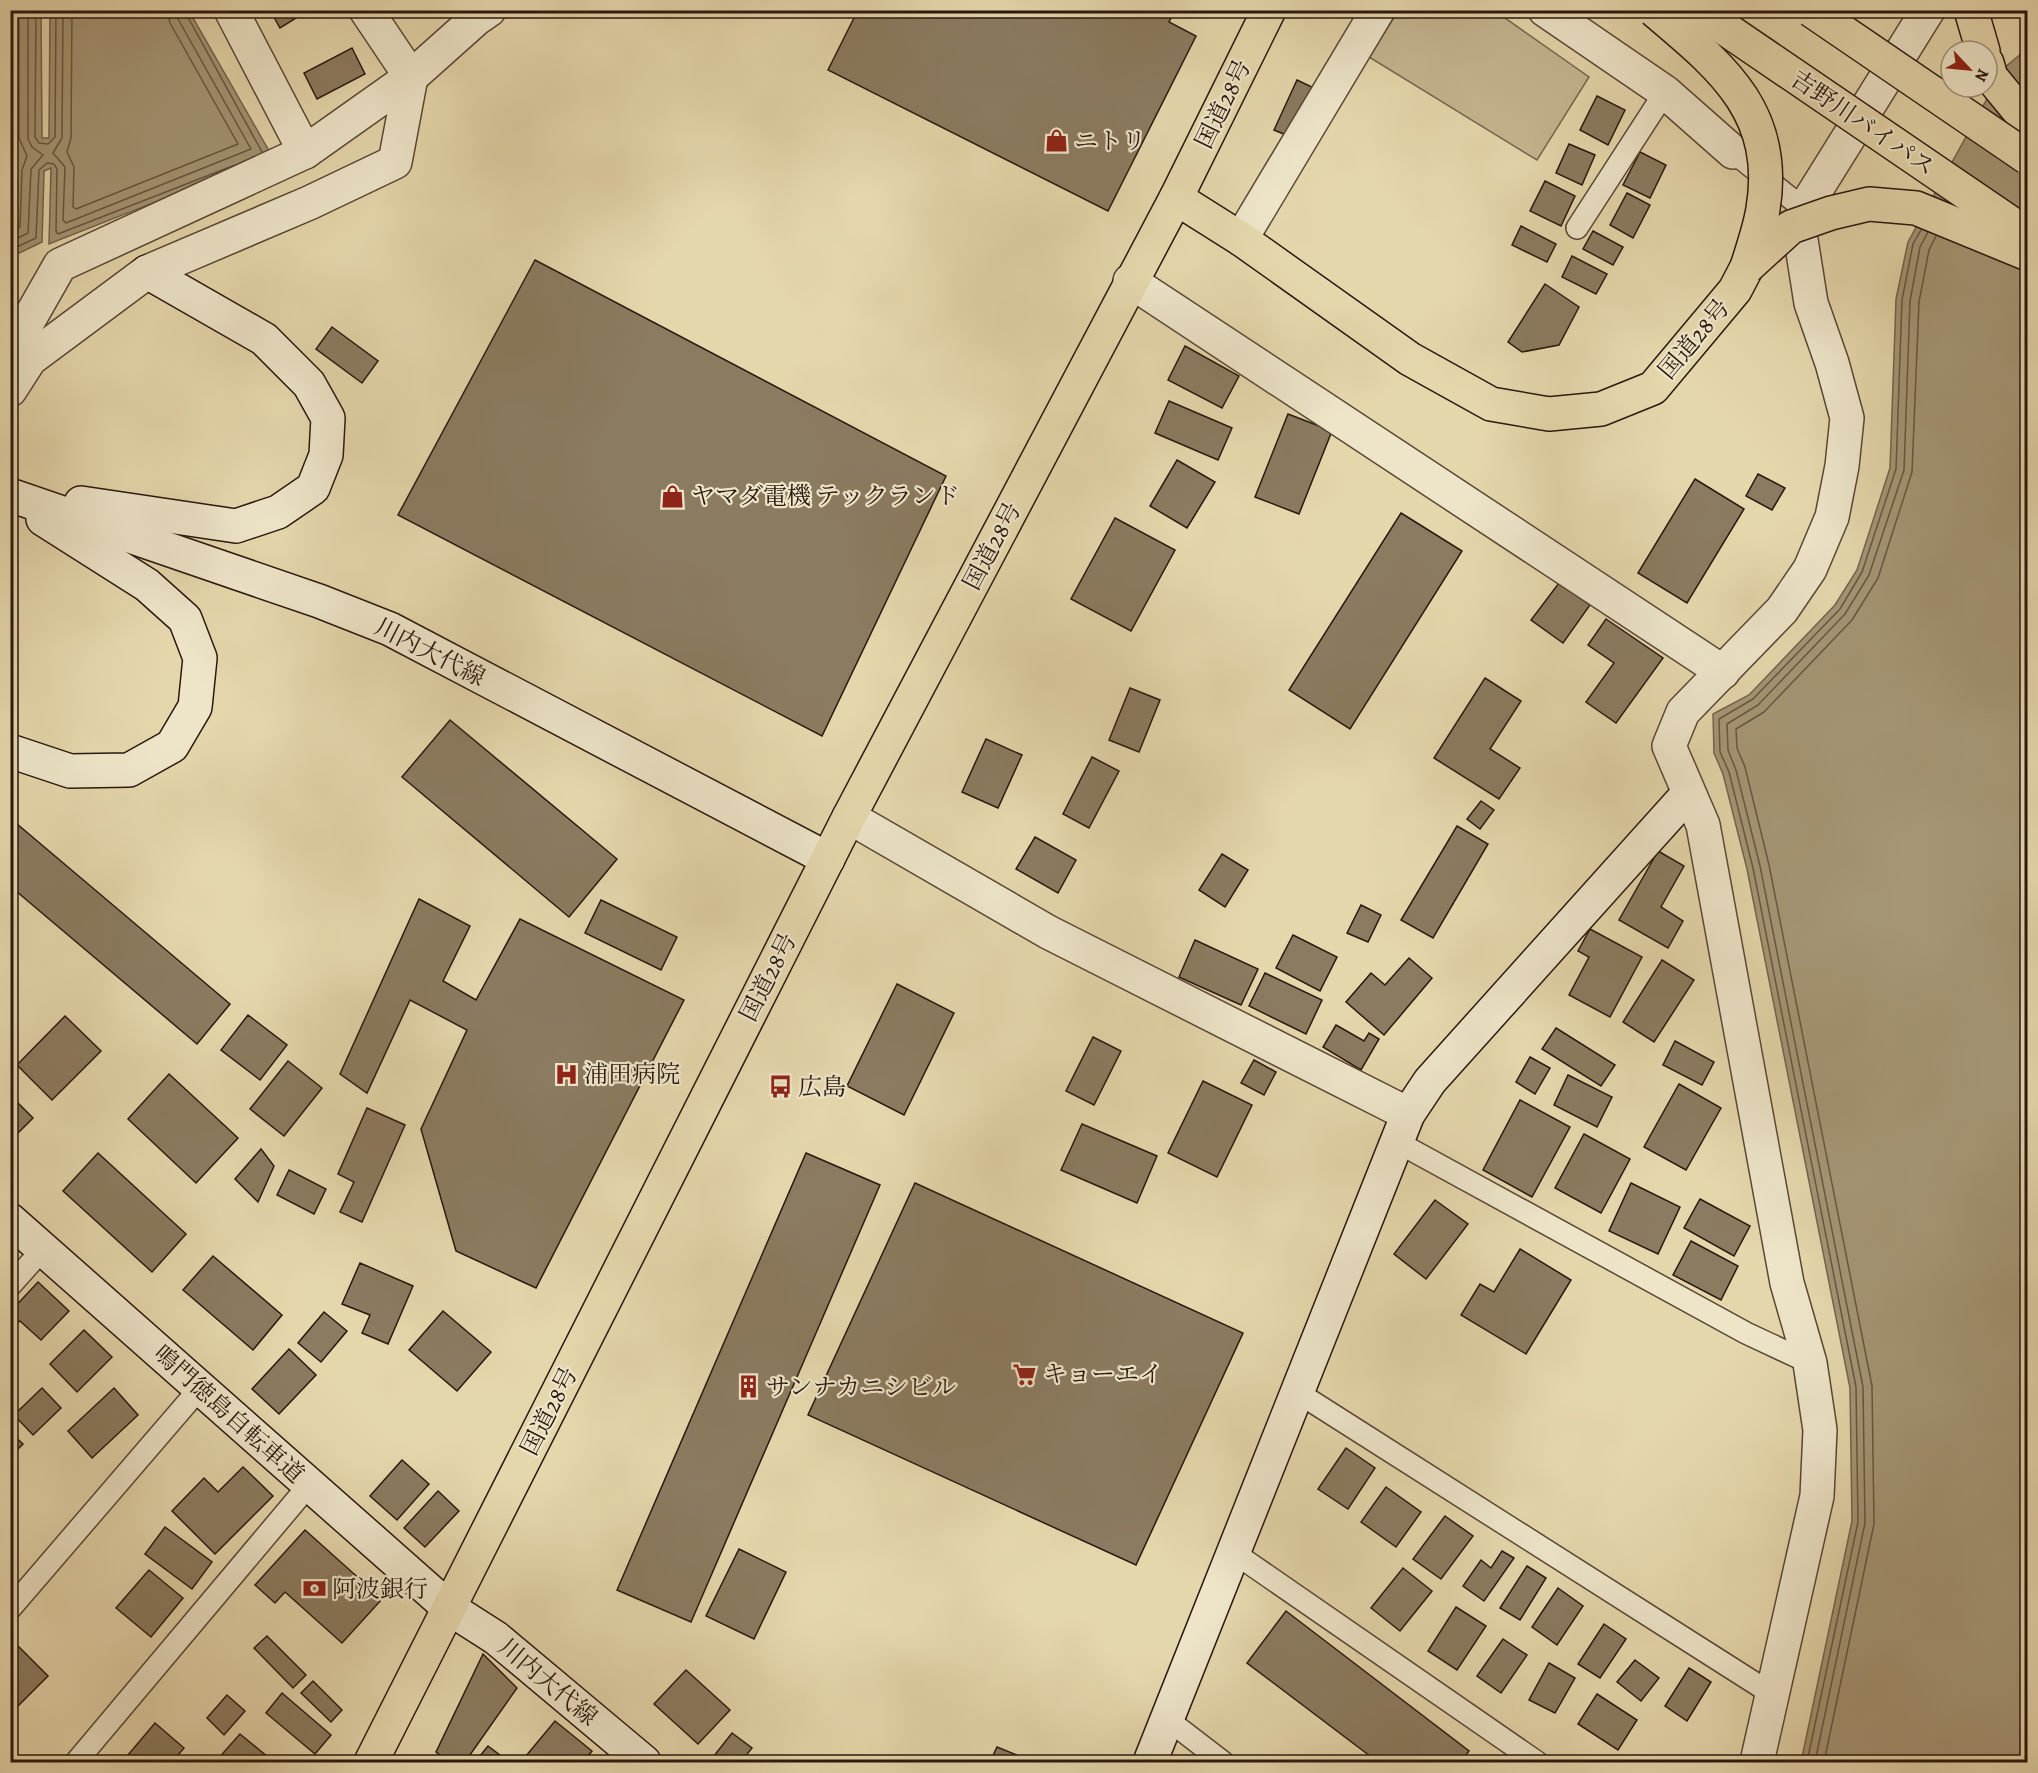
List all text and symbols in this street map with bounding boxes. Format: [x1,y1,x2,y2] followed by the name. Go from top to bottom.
[1939,39,1999,99] north arrow
[1188,54,1258,154] street label: 国道28号
[1785,63,1941,183] street label: 吉野川バイパス
[1969,65,1994,86] text: N
[1074,125,1146,157] place label: ニトリ
[1043,128,1069,154] shop icon: ニトリ
[1651,292,1737,386] street label: 国道28号
[691,480,960,512] place label: ヤマダ電機 テックランド
[660,483,686,509] shop icon: ヤマダ電機 テックランド
[956,497,1028,595] street label: 国道28号
[369,611,491,693] street label: 川内大代線
[732,927,804,1027] street label: 国道28号
[584,1058,680,1090] place label: 浦田病院
[553,1061,579,1087] hospital icon: 浦田病院
[798,1071,846,1103] place label: 広島
[767,1074,793,1100] bus stop icon: 広島
[147,1338,311,1490] street label: 鳴門徳島自転車道
[1043,1358,1163,1390] place label: キョーエイ
[513,1361,585,1461] street label: 国道28号
[1012,1361,1038,1387] supermarket icon: キョーエイ
[766,1371,956,1403] place label: サンナカニシビル
[735,1374,761,1400] building icon: サンナカニシビル
[332,1573,428,1605] place label: 阿波銀行
[301,1576,327,1602] bank icon: 阿波銀行
[492,1631,604,1733] street label: 川内大代線

